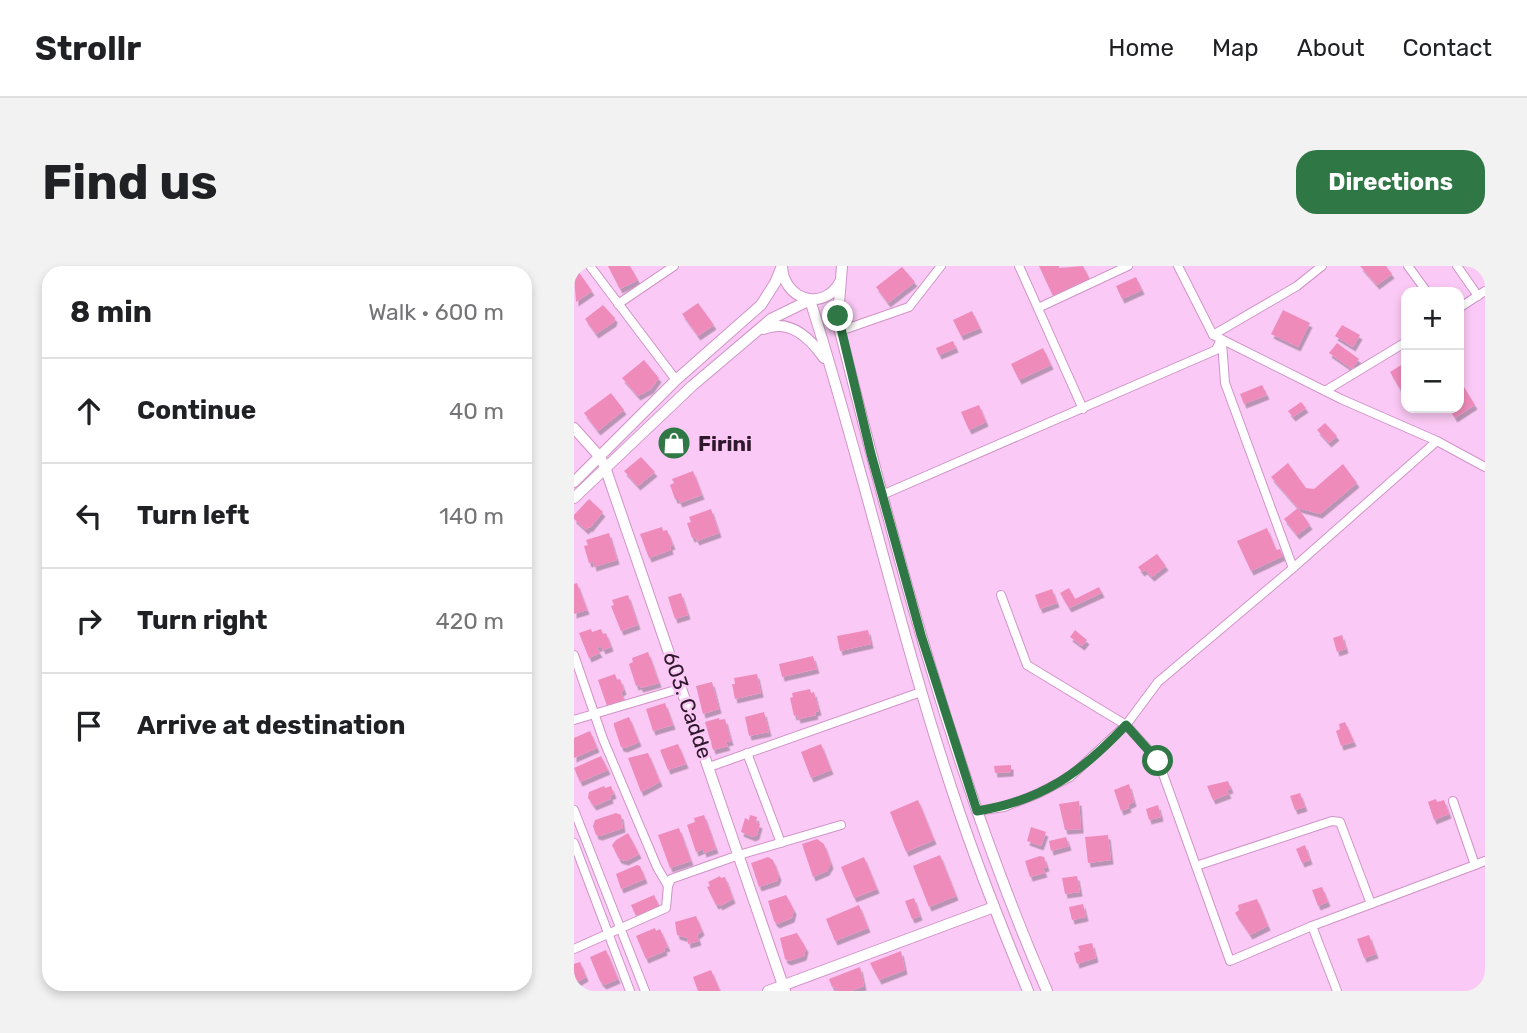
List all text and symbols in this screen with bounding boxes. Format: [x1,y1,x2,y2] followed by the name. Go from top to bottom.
[35,29,141,68] text: Strollr
[1108,34,1174,62] text: Home
[1212,34,1259,62] text: Map
[1297,34,1365,62] text: About
[1403,34,1492,62] text: Contact
[1296,150,1485,214] button: Directions
[42,153,218,211] text: Find us
[1401,287,1464,413] map controls
[1401,287,1464,350] button: +
[70,294,152,330] text: 8 min
[368,298,504,326] text: Walk · 600 m
[822,300,853,331] route end
[1401,350,1464,413] button: −
[70,392,108,430] icon: ahead
[137,395,256,426] text: Continue
[449,397,504,425] text: 40 m
[655,424,693,462] shop icon: Firini
[698,431,752,456] place label: Firini
[70,497,108,535] icon: left
[137,500,249,531] text: Turn left
[439,502,504,530] text: 140 m
[70,602,108,640] icon: right
[137,605,267,636] text: Turn right
[436,607,504,635] text: 420 m
[658,648,718,762] street label: 603. Cadde
[70,707,108,745] icon: arrive
[137,710,405,741] text: Arrive at destination
[1142,745,1173,776] route start

